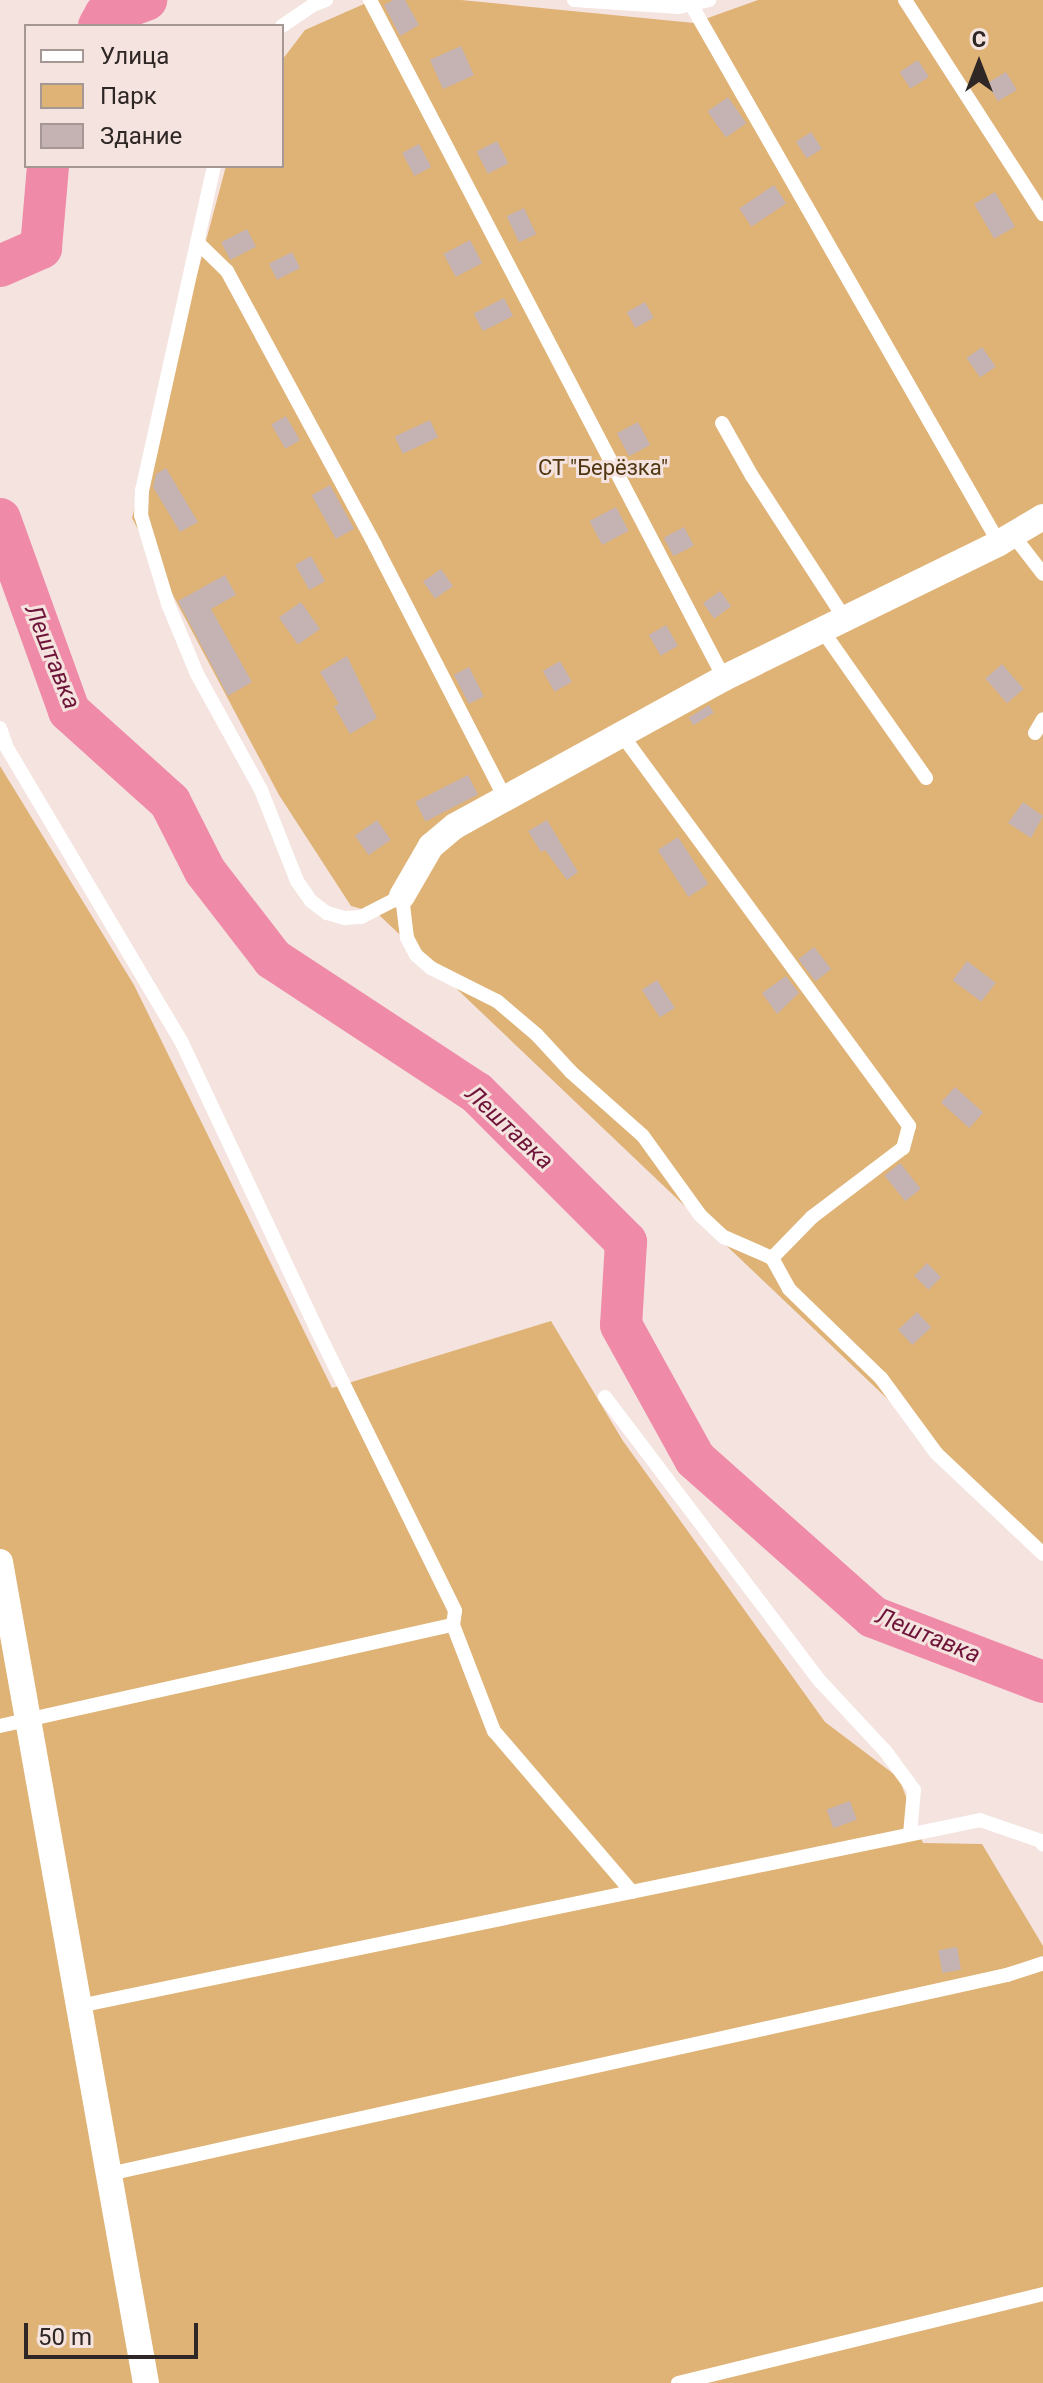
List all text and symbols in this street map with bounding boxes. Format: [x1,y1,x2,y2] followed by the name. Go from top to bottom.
[24,24,284,168] legend
[939,24,1019,104] north arrow
[972,27,986,52] text: С
[100,42,169,70] text: Улица
[100,82,157,110] text: Парк
[100,122,182,150] text: Здание
[538,455,668,481] park label: СТ "Берёзка"
[18,601,86,713] water label: Лештавка
[459,1080,559,1176] water label: Лештавка
[872,1602,984,1670] water label: Лештавка
[28,2307,202,2357] scale bar
[38,2323,92,2351] text: 50 m

